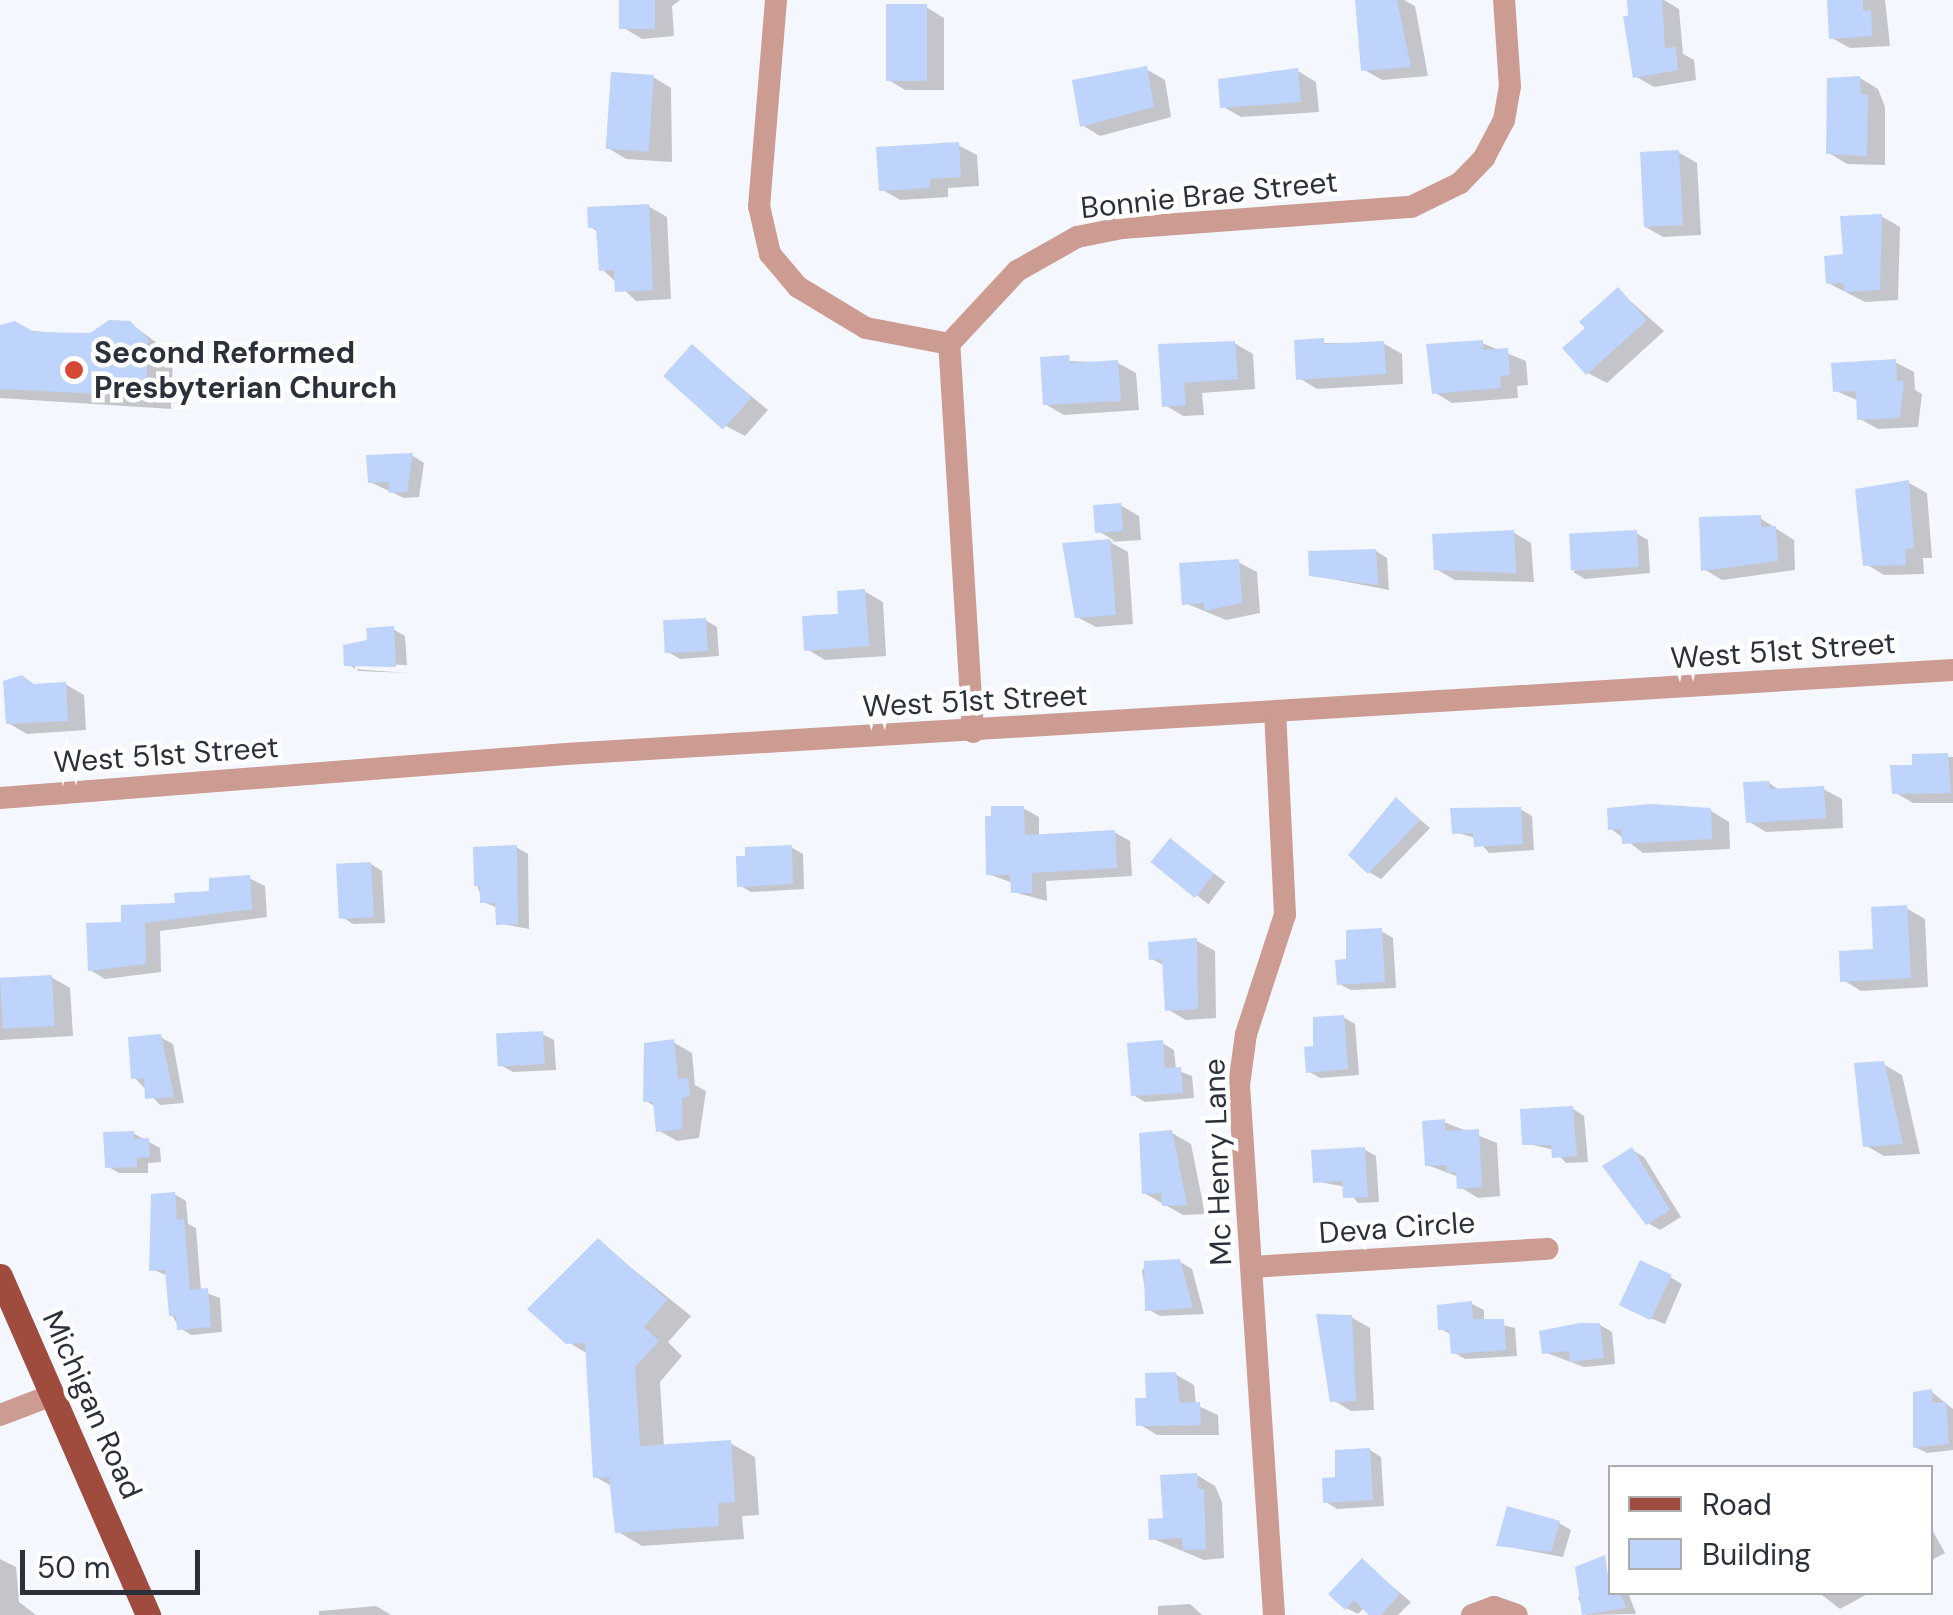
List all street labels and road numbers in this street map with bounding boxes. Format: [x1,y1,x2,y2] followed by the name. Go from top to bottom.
[1079,164,1339,226] street label: Bonnie Brae Street
[1669,625,1897,677] street label: West 51st Street
[861,677,1089,725] street label: West 51st Street
[52,729,280,781] street label: West 51st Street
[1196,1058,1240,1266] street label: Mc Henry Lane
[1318,1205,1476,1251] street label: Deva Circle
[34,1305,150,1505] street label: Michigan Road

